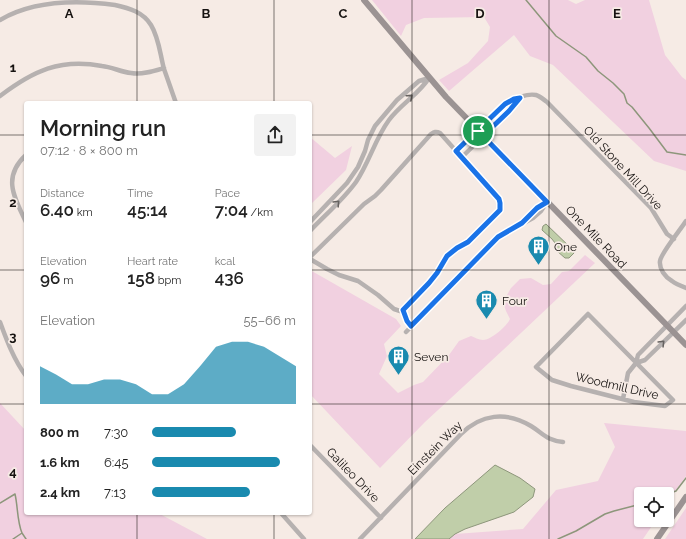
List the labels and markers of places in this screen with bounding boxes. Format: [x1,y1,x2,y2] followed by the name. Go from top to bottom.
[461,114,495,148] pin
[526,234,552,267] building icon: One
[554,240,577,254] place label: One
[474,288,500,321] building icon: Four
[502,294,528,308] place label: Four
[385,344,411,377] building icon: Seven
[414,350,448,364] place label: Seven

